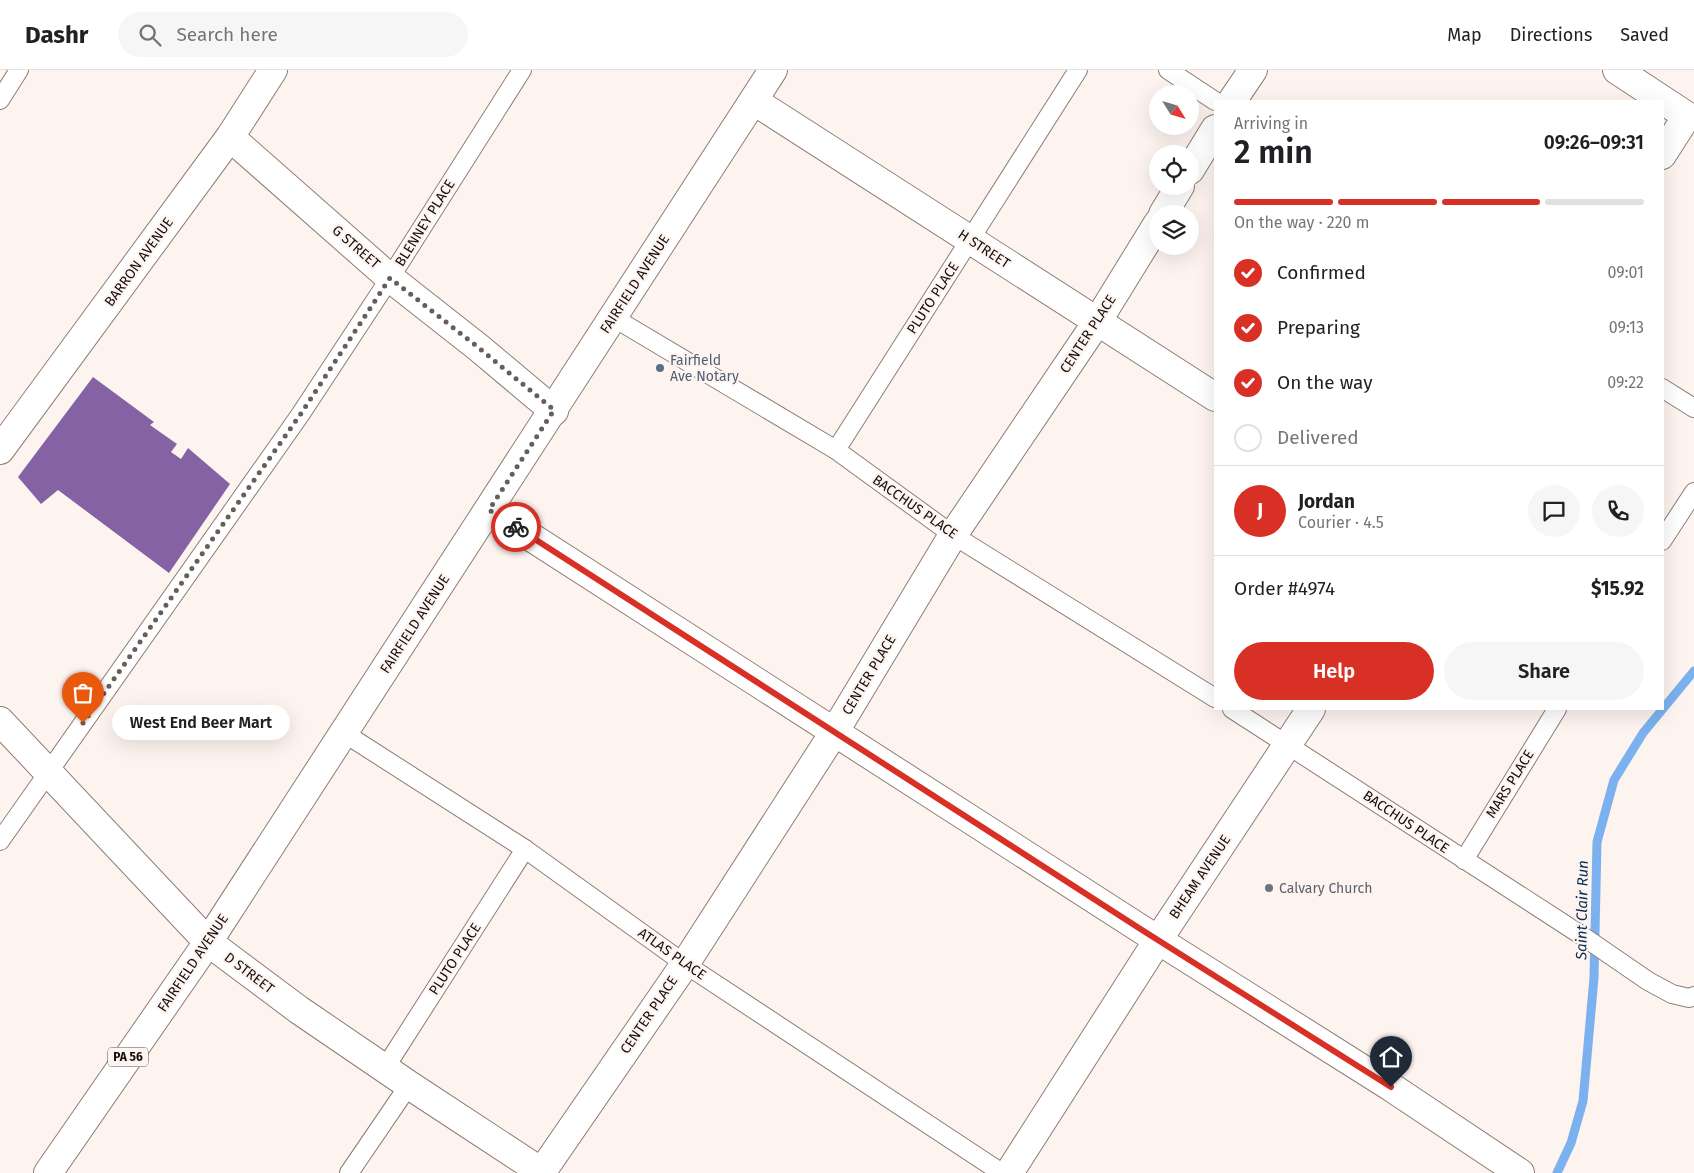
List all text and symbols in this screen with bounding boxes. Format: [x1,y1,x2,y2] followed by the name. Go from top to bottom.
[118,12,468,57] search box
[25,21,88,49] text: Dashr
[136,21,164,49] icon: search
[176,23,278,46] text: Search here
[1447,24,1482,46] text: Map
[1510,24,1592,46] text: Directions
[1620,24,1669,46] text: Saved
[1149,85,1199,135] north arrow
[1149,85,1199,255] map controls
[1234,114,1308,133] text: Arriving in
[1544,131,1644,154] text: 09:26–09:31
[1234,133,1313,171] text: 2 min
[1149,145,1199,195] button: locate
[391,176,459,270] street label: BLENNEY PLACE
[1149,205,1199,255] button: layers
[1234,213,1369,232] text: On the way · 220 m
[101,214,177,310] street label: BARRON AVENUE
[329,222,384,273] street label: G STREET
[955,226,1014,272] street label: H STREET
[597,231,673,337] street label: FAIRFIELD AVENUE
[903,259,963,337] street label: PLUTO PLACE
[1234,259,1262,287] icon: check
[1277,261,1366,284] text: Confirmed
[1608,263,1644,282] text: 09:01
[1056,292,1120,376] street label: CENTER PLACE
[1234,314,1262,342] icon: check
[1277,316,1360,339] text: Preparing
[1609,318,1644,337] text: 09:13
[670,352,739,385] place label: Fairfield Ave Notary
[654,362,666,374] marker: Fairfield Ave Notary
[1234,369,1262,397] icon: check
[1277,371,1373,394] text: On the way
[1607,373,1644,392] text: 09:22
[1277,426,1359,449] text: Delivered
[869,471,961,543] street label: BACCHUS PLACE
[1528,485,1580,537] button: chat
[1592,485,1644,537] button: phone
[1298,490,1355,513] text: Jordan
[1257,499,1263,522] text: J
[491,502,541,552] courier
[502,513,530,541] icon: bike
[1298,513,1384,532] text: Courier · 4.5
[377,571,453,677] street label: FAIRFIELD AVENUE
[1234,577,1335,600] text: Order #4974
[1591,577,1644,600] text: $15.92
[839,632,899,718] street label: CENTER PLACE
[1234,642,1434,700] button: Help
[1444,642,1644,700] button: Share
[62,672,104,723] pin
[69,679,97,707] icon: bag
[113,706,290,740] callout: West End Beer Mart
[130,713,272,732] text: West End Beer Mart
[1482,747,1538,821] street label: MARS PLACE
[1360,787,1452,857] street label: BACCHUS PLACE
[1166,832,1234,922] street label: BHEAM AVENUE
[1572,860,1592,961] water label: Saint Clair Run
[1279,880,1372,897] place label: Calvary Church
[1263,882,1275,894] marker: Calvary Church
[154,911,232,1015] street label: FAIRFIELD AVENUE
[425,920,485,998] street label: PLUTO PLACE
[635,924,709,984] street label: ATLAS PLACE
[221,949,278,998] street label: D STREET
[617,973,681,1057] street label: CENTER PLACE
[1370,1036,1412,1087] pin
[1377,1043,1405,1071] icon: home
[108,1048,148,1066] road number: PA 56

